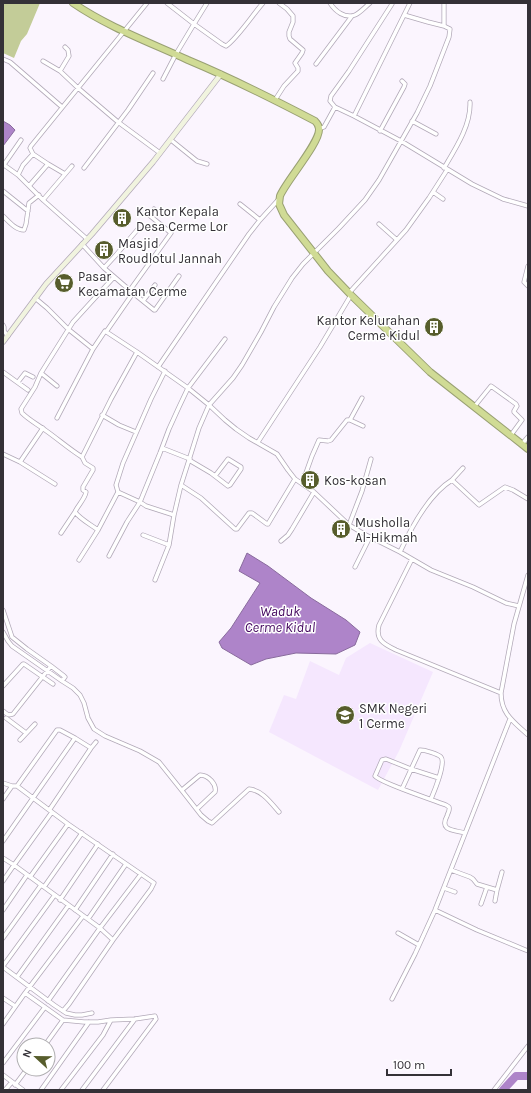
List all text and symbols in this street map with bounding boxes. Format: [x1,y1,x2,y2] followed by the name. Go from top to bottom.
[136,204,228,234] place label: Kantor Kepala Desa Cerme Lor
[111,207,133,229] building icon: Kantor Kepala Desa Cerme Lor
[118,236,222,266] place label: Masjid Roudlotul Jannah
[93,239,115,261] building icon: Masjid Roudlotul Jannah
[78,269,187,299] place label: Pasar Kecamatan Cerme
[53,272,75,294] supermarket icon: Pasar Kecamatan Cerme
[317,313,420,343] place label: Kantor Kelurahan Cerme Kidul
[423,316,445,338] building icon: Kantor Kelurahan Cerme Kidul
[299,469,321,491] building icon: Kos-kosan
[324,473,387,488] place label: Kos-kosan
[355,515,418,545] place label: Musholla Al-Hikmah
[330,518,352,540] building icon: Musholla Al-Hikmah
[245,603,316,636] water label: Waduk Cerme Kidul
[359,701,427,731] place label: SMK Negeri 1 Cerme
[334,704,356,726] school or university icon: SMK Negeri 1 Cerme
[16,1037,56,1077] north arrow
[20,1047,35,1060] text: N
[387,1051,451,1077] scale bar
[393,1058,425,1072] text: 100 m

